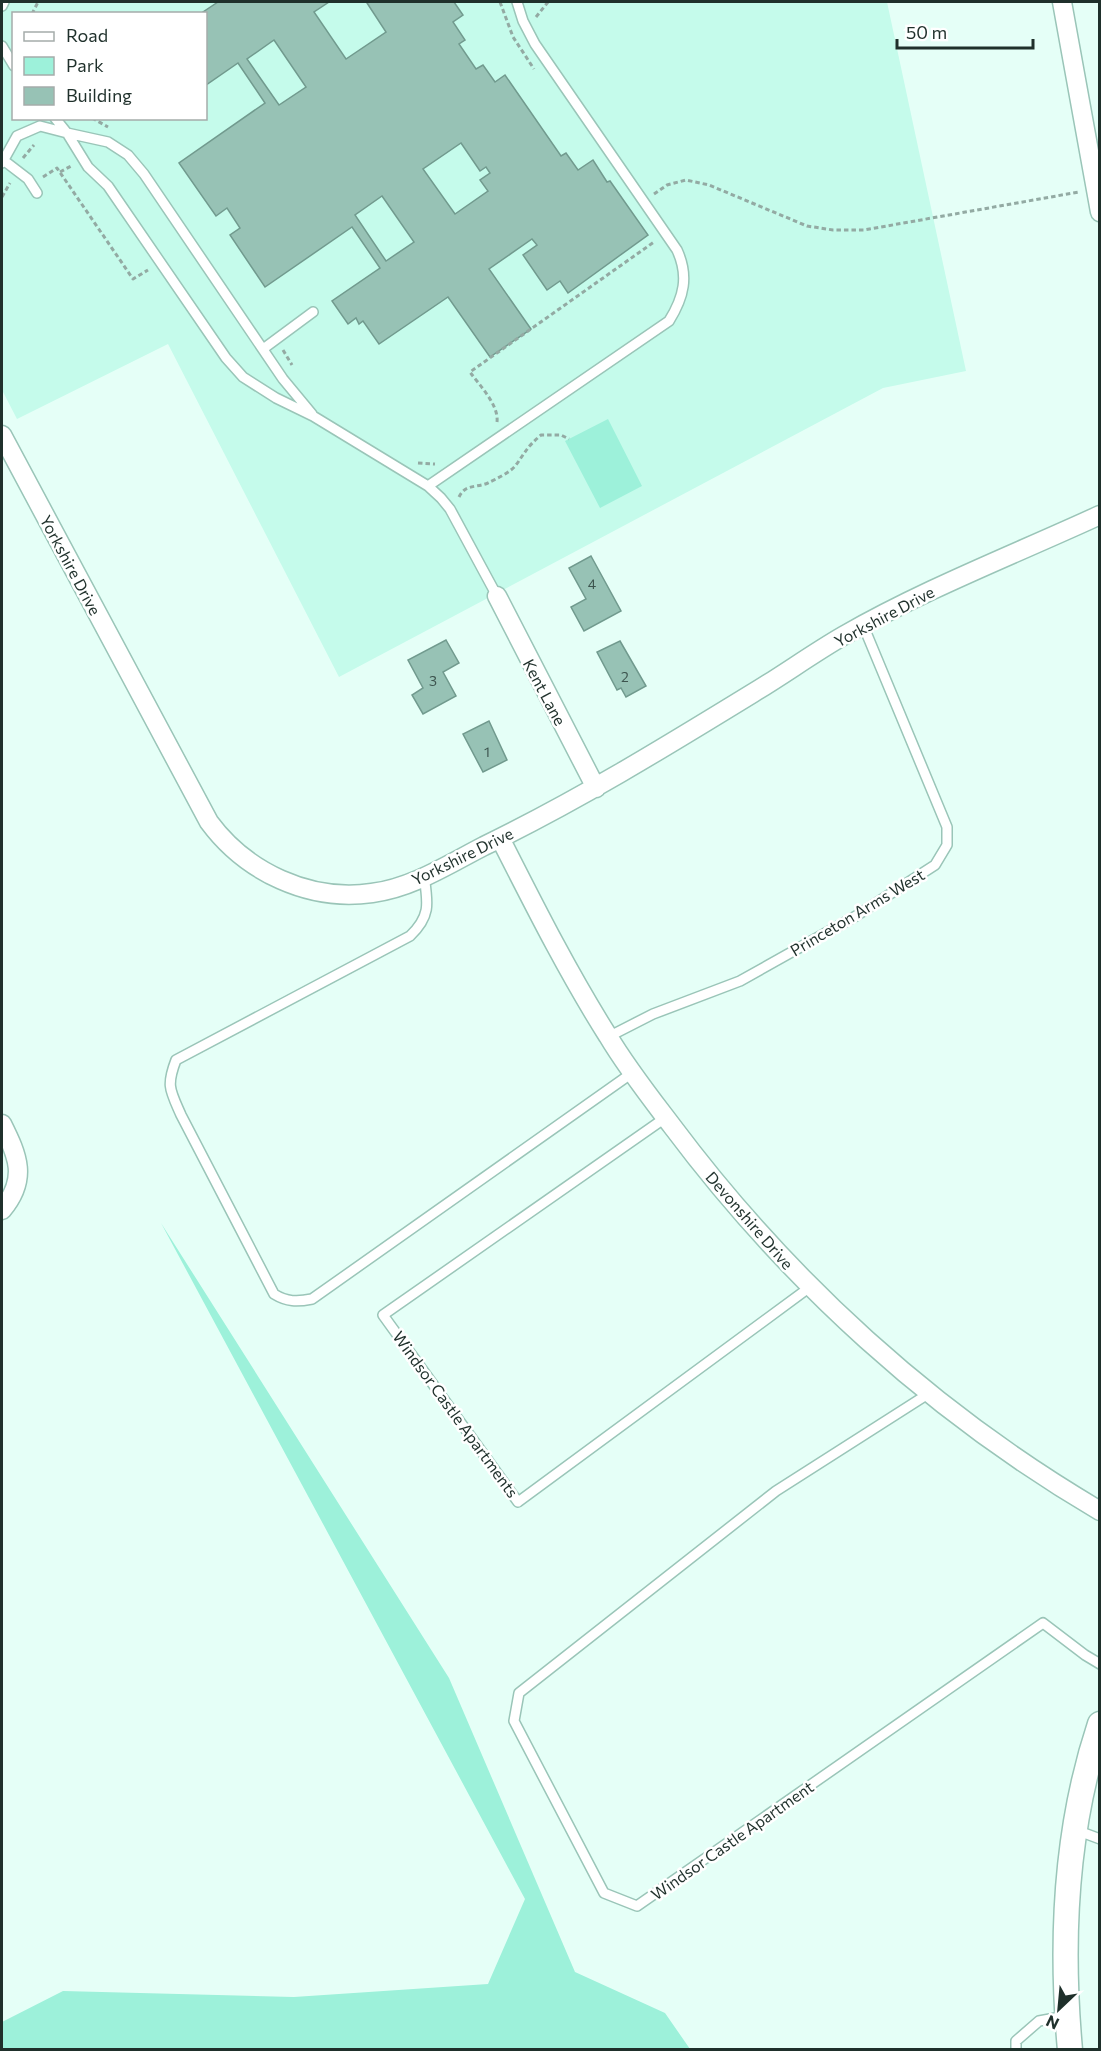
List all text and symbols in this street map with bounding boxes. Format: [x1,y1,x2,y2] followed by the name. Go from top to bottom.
[12,12,207,120] legend
[897,12,1034,50] scale bar
[906,21,947,43] text: 50 m
[66,24,108,46] text: Road
[66,54,104,76] text: Park
[66,84,132,106] text: Building
[37,512,105,618] street label: Yorkshire Drive
[588,575,597,592] house number: 4
[831,582,937,650] street label: Yorkshire Drive
[520,656,570,728] street label: Kent Lane
[621,668,629,685] house number: 2
[429,672,437,689] house number: 3
[484,743,490,760] house number: 1
[408,823,516,889] street label: Yorkshire Drive
[786,864,928,960] street label: Princeton Arms West
[702,1167,798,1273] street label: Devonshire Drive
[389,1327,523,1501] street label: Windsor Castle Apartments
[647,1776,817,1903] street label: Windsor Castle Apartment
[1029,1979,1089,2039] north arrow
[1043,2012,1062,2034] text: N

